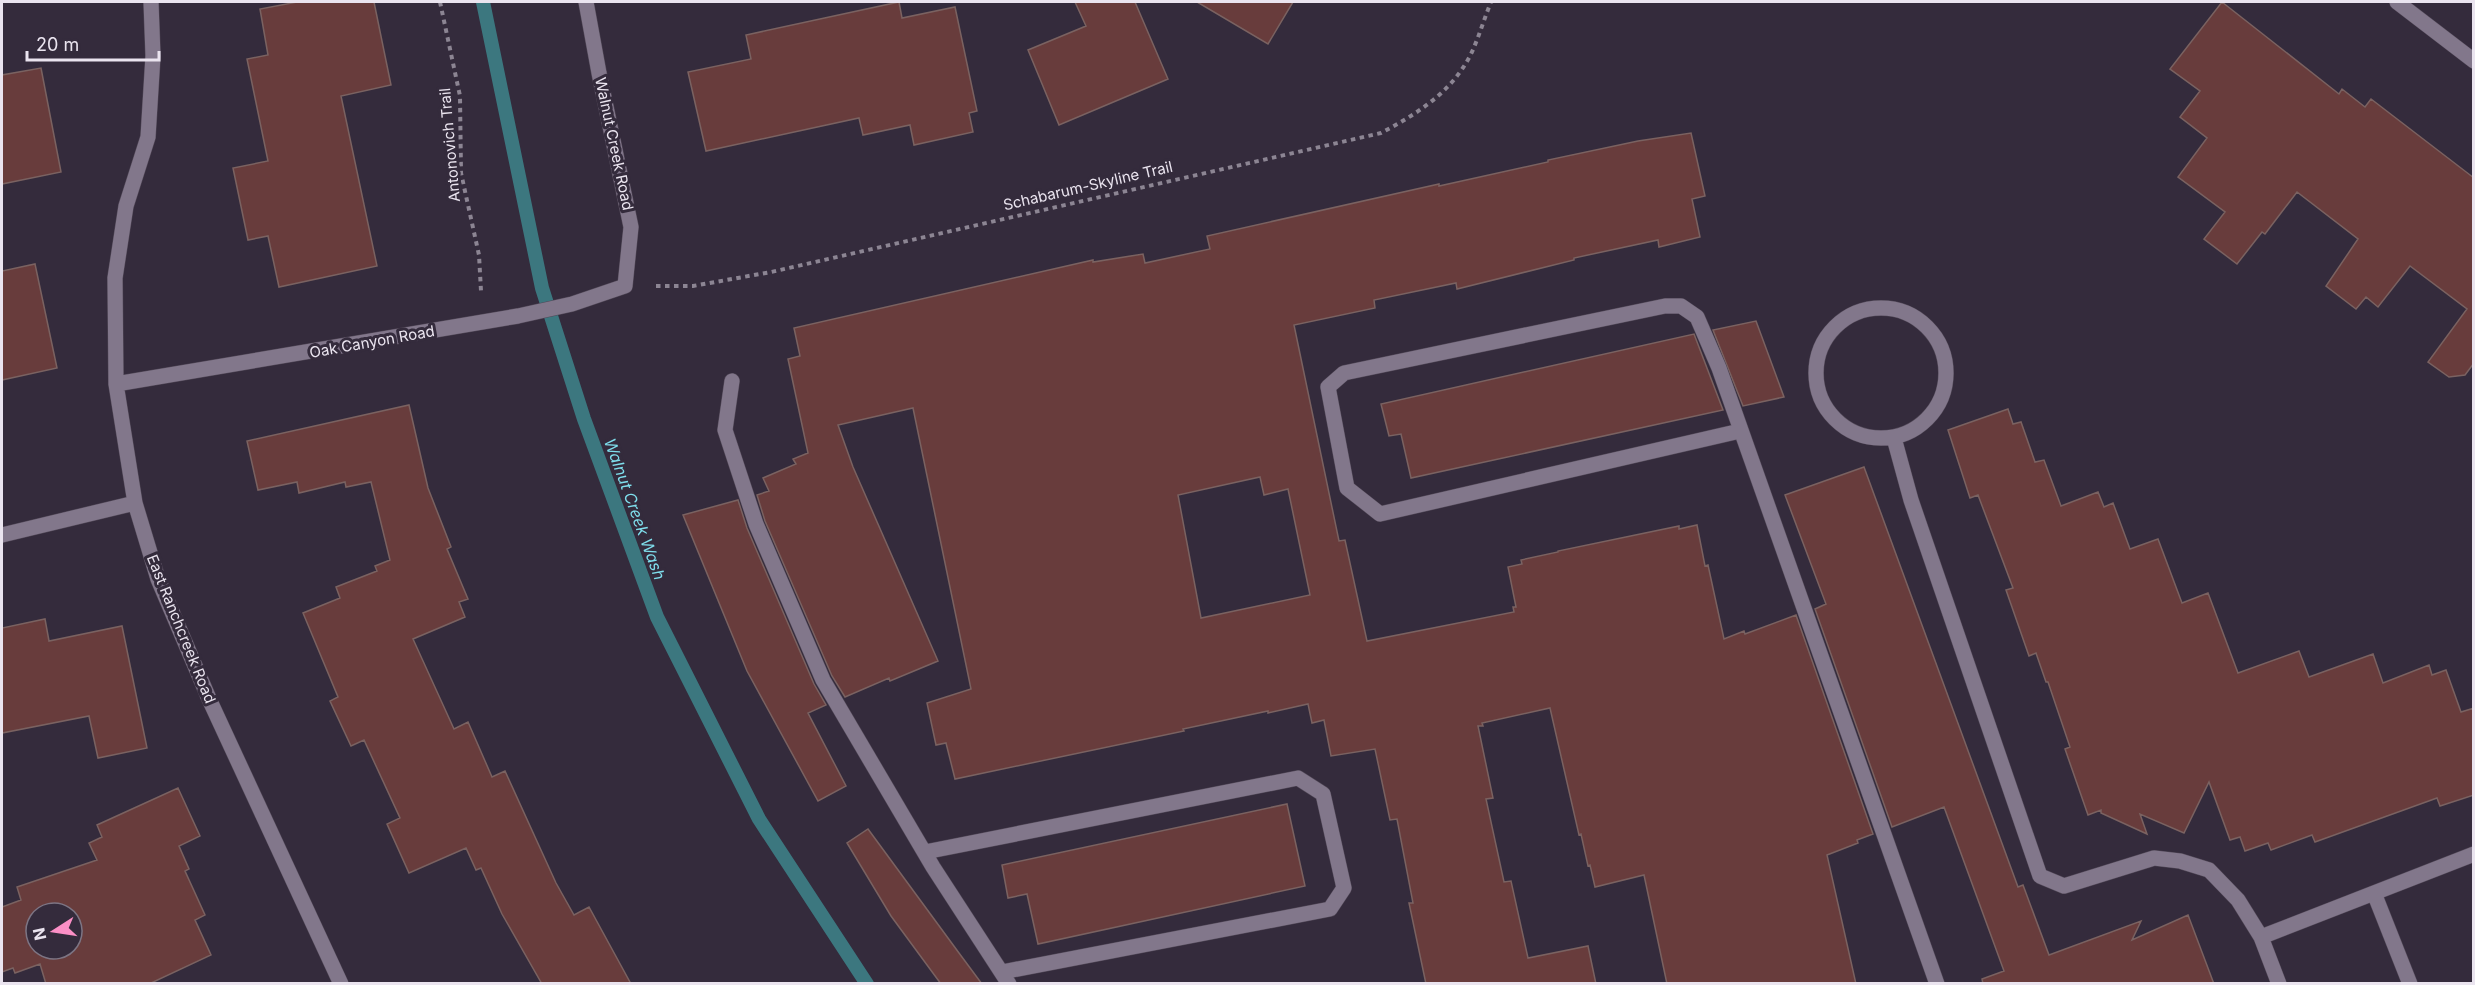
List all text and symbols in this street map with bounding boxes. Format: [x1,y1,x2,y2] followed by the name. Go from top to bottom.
[27,24,159,62] scale bar
[36,34,79,55] text: 20 m
[591,76,638,212] street label: Walnut Creek Road
[435,87,464,203] street label: Antonovich Trail
[1001,157,1175,214] street label: Schabarum-Skyline Trail
[308,321,436,362] street label: Oak Canyon Road
[600,435,670,583] water label: Walnut Creek Wash
[143,552,220,706] street label: East Ranchcreek Road
[24,901,84,961] north arrow
[28,926,50,942] text: N

